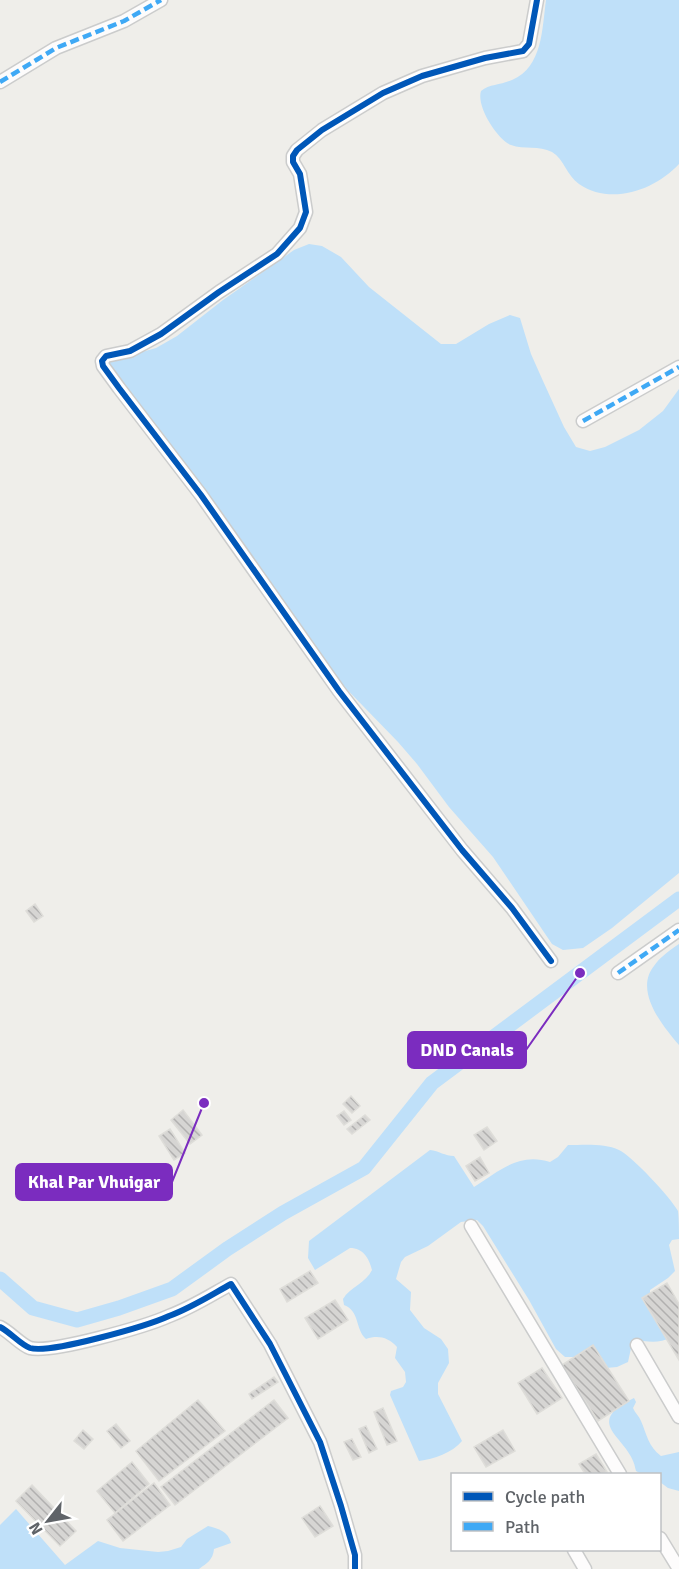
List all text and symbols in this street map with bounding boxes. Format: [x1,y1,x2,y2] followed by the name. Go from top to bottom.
[408,1032,526,1068] callout: DND Canals
[420,1039,514,1061] text: DND Canals
[16,1164,172,1200] callout: Khal Par Vhuigar
[28,1171,161,1193] text: Khal Par Vhuigar
[451,1473,661,1551] legend
[505,1486,585,1508] text: Cycle path
[18,1491,78,1551] north arrow
[505,1516,540,1538] text: Path
[25,1518,47,1538] text: N

